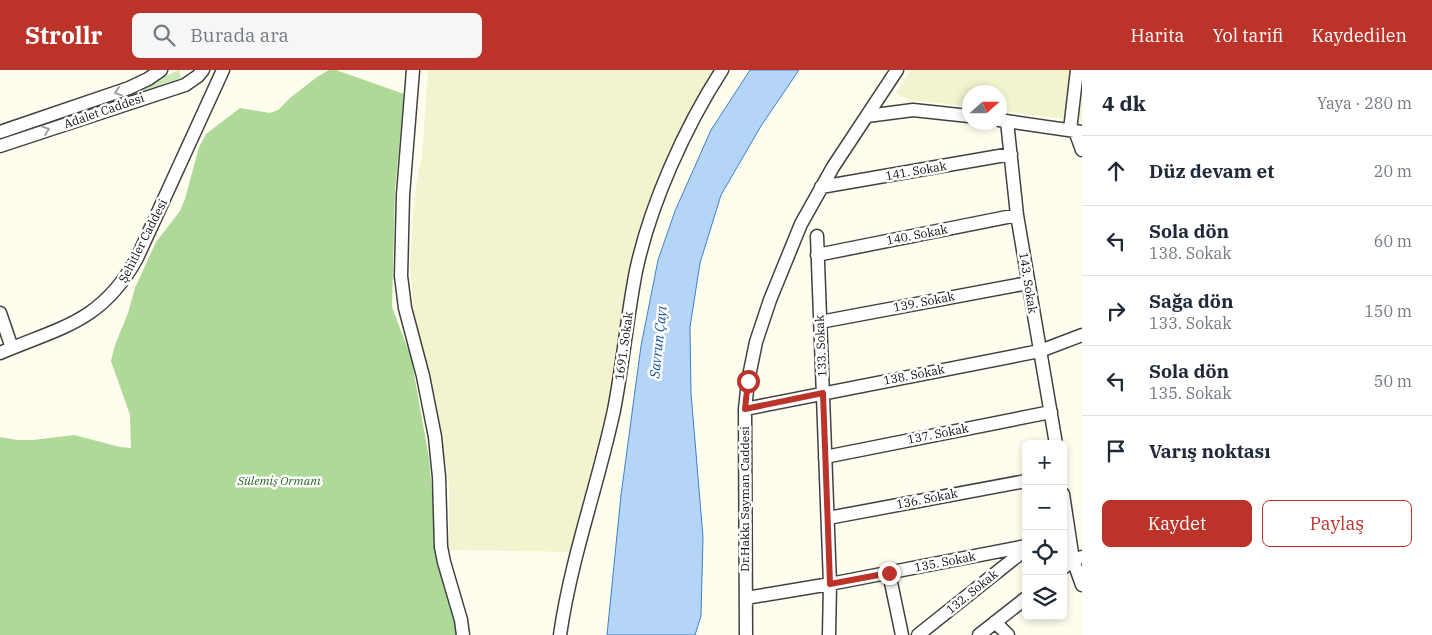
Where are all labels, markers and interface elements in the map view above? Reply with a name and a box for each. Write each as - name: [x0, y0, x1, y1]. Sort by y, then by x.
- search box: [132, 13, 482, 58]
- text: Strollr: [25, 19, 102, 51]
- icon: search: [150, 21, 178, 49]
- text: Burada ara: [190, 23, 289, 47]
- text: Harita: [1131, 24, 1184, 47]
- text: Yol tarifi: [1212, 24, 1283, 47]
- text: Kaydedilen: [1311, 24, 1407, 47]
- north arrow: [962, 85, 1007, 130]
- one-way arrow: [114, 86, 122, 96]
- text: 4 dk: [1102, 89, 1146, 117]
- street label: Adalet Caddesi: [62, 90, 146, 131]
- text: Yaya · 280 m: [1317, 93, 1412, 113]
- one-way arrow: [41, 126, 50, 136]
- icon: ahead: [1102, 157, 1130, 185]
- street label: 141. Sokak: [884, 158, 948, 183]
- text: Düz devam et: [1149, 159, 1274, 183]
- text: 20 m: [1374, 161, 1412, 181]
- street label: Şehitler Caddesi: [115, 196, 170, 285]
- text: Sola dön: [1149, 219, 1229, 243]
- street label: 140. Sokak: [885, 221, 949, 248]
- icon: left: [1102, 227, 1130, 255]
- text: 60 m: [1374, 231, 1412, 251]
- text: 138. Sokak: [1149, 243, 1232, 263]
- street label: 143. Sokak: [1016, 251, 1041, 315]
- street label: 139. Sokak: [892, 288, 956, 315]
- text: Sağa dön: [1149, 289, 1233, 313]
- icon: right: [1102, 297, 1130, 325]
- text: 150 m: [1364, 301, 1412, 321]
- water label: Savrun Çayı: [645, 304, 671, 380]
- street label: 1691. Sokak: [611, 311, 636, 381]
- text: 133. Sokak: [1149, 313, 1232, 333]
- street label: 133. Sokak: [811, 315, 830, 377]
- text: Sola dön: [1149, 359, 1229, 383]
- street label: 138. Sokak: [882, 361, 946, 388]
- icon: left: [1102, 367, 1130, 395]
- route start: [737, 370, 760, 393]
- text: 50 m: [1374, 371, 1412, 391]
- text: 135. Sokak: [1149, 383, 1232, 403]
- street label: 137. Sokak: [906, 420, 970, 447]
- street label: Dr.Hakkı Sayman Caddesi: [737, 426, 752, 572]
- icon: arrive: [1102, 437, 1130, 465]
- text: Varış noktası: [1149, 439, 1271, 463]
- map controls: [1022, 440, 1067, 620]
- button: +: [1022, 440, 1067, 485]
- park label: Sülemiş Ormanı: [236, 473, 321, 488]
- street label: 136. Sokak: [895, 485, 959, 512]
- button: −: [1022, 485, 1067, 530]
- button: Kaydet: [1102, 500, 1252, 547]
- button: Paylaş: [1262, 500, 1412, 547]
- button: locate: [1022, 530, 1067, 575]
- street label: 135. Sokak: [913, 548, 977, 575]
- route end: [878, 562, 901, 585]
- street label: 132. Sokak: [943, 566, 1000, 617]
- button: layers: [1022, 575, 1067, 620]

